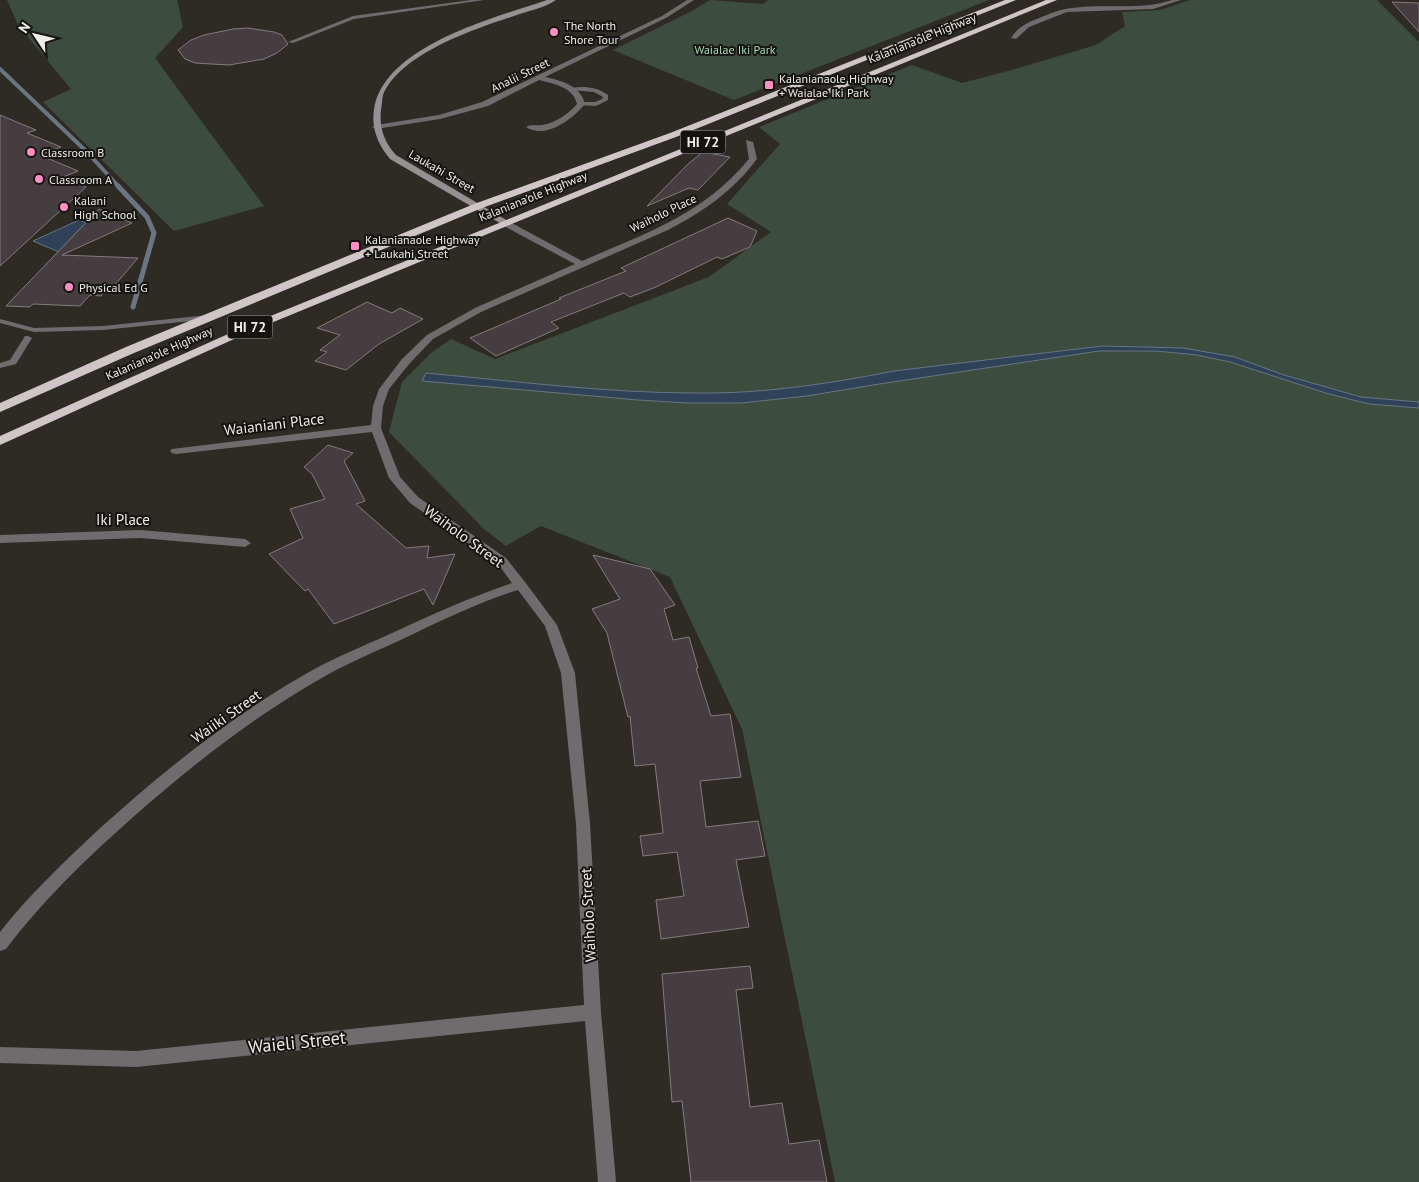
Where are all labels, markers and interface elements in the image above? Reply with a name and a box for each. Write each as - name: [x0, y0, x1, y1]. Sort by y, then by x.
- street label: Kalaniana’ole Highway: [866, 9, 979, 67]
- north arrow: [10, 10, 60, 60]
- place label: The North Shore Tour: [564, 18, 618, 47]
- text: N: [14, 19, 34, 36]
- marker: The North Shore Tour: [548, 26, 560, 38]
- park label: Waialae Iki Park: [694, 42, 776, 57]
- street label: Analii Street: [488, 54, 552, 96]
- place label: Kalanianaole Highway + Waialae Iki Park: [779, 71, 894, 100]
- marker: Kalanianaole Highway + Waialae Iki Park: [763, 79, 775, 91]
- road number: HI 72: [680, 130, 726, 154]
- place label: Classroom B: [41, 145, 104, 160]
- marker: Classroom B: [25, 146, 37, 158]
- street label: Laukahi Street: [406, 146, 478, 196]
- street label: Kalaniana’ole Highway: [477, 167, 590, 225]
- place label: Classroom A: [49, 172, 112, 187]
- marker: Classroom A: [33, 173, 45, 185]
- street label: Waiholo Place: [627, 190, 699, 236]
- place label: Kalani High School: [74, 193, 137, 222]
- marker: Kalani High School: [58, 201, 70, 213]
- place label: Kalanianaole Highway + Laukahi Street: [365, 232, 480, 261]
- marker: Kalanianaole Highway + Laukahi Street: [349, 240, 361, 252]
- place label: Physical Ed G: [79, 280, 148, 295]
- marker: Physical Ed G: [63, 281, 75, 293]
- road number: HI 72: [228, 316, 272, 338]
- street label: Kalaniana’ole Highway: [103, 322, 215, 383]
- street label: Waianiani Place: [223, 408, 325, 440]
- street label: Waiholo Street: [420, 501, 508, 571]
- street label: Iki Place: [96, 510, 150, 529]
- street label: Waiiki Street: [187, 685, 265, 747]
- street label: Waiholo Street: [576, 867, 600, 963]
- street label: Waieli Street: [247, 1025, 347, 1059]

